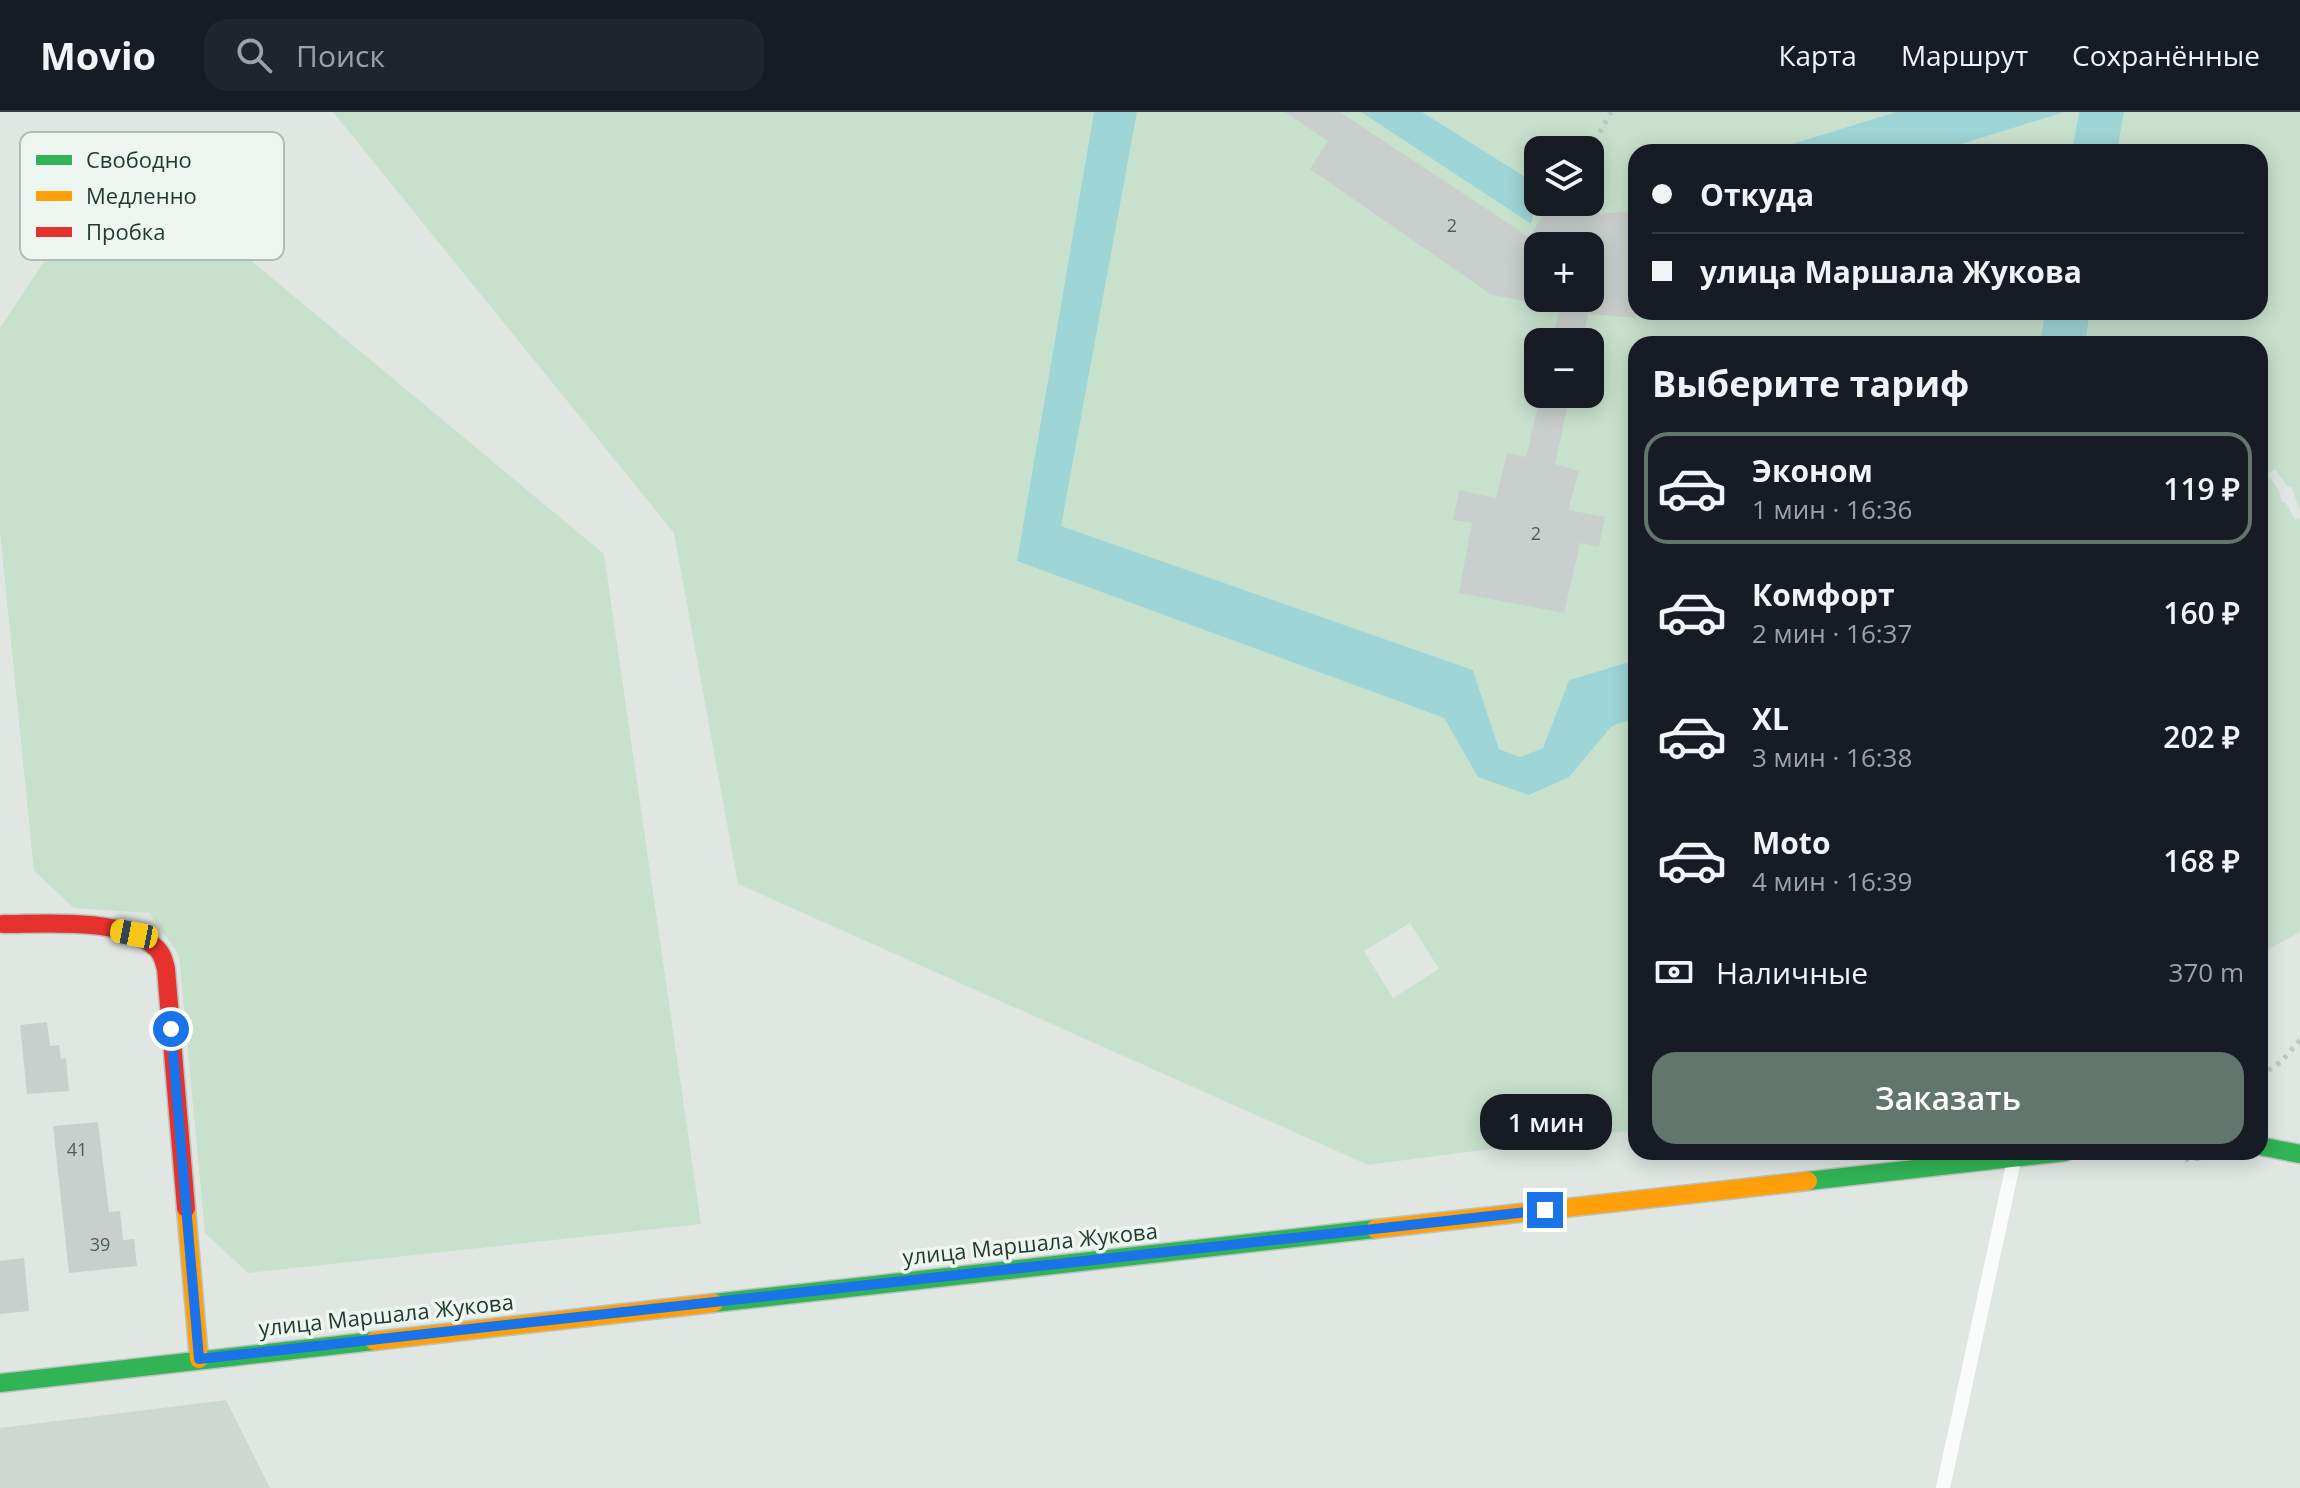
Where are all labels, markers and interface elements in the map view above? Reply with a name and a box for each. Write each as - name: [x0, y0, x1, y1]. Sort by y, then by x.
- search box: [204, 19, 764, 91]
- text: Movio: [40, 29, 156, 81]
- icon: search: [232, 33, 276, 77]
- text: Поиск: [296, 35, 385, 76]
- text: Карта: [1778, 36, 1857, 74]
- text: Маршрут: [1901, 36, 2028, 74]
- text: Сохранённые: [2072, 36, 2260, 74]
- legend: [20, 132, 284, 260]
- map controls: [1524, 136, 1604, 408]
- button: layers: [1524, 136, 1604, 216]
- text: Свободно: [86, 144, 192, 174]
- text: Откуда: [1700, 174, 1814, 215]
- text: Медленно: [86, 180, 197, 210]
- house number: 2: [1447, 213, 1457, 237]
- text: Пробка: [86, 216, 165, 246]
- button: +: [1524, 232, 1604, 312]
- text: улица Маршала Жукова: [1700, 251, 2082, 292]
- button: −: [1524, 328, 1604, 408]
- text: Выберите тариф: [1652, 359, 1969, 408]
- text: Эконом: [1752, 450, 1873, 491]
- icon: car: [1656, 452, 1728, 524]
- text: 119 ₽: [2163, 468, 2240, 509]
- text: 1 мин · 16:36: [1752, 491, 1912, 527]
- house number: 2: [1531, 521, 1541, 545]
- text: Комфорт: [1752, 574, 1895, 615]
- icon: car: [1656, 576, 1728, 648]
- text: 160 ₽: [2163, 592, 2240, 633]
- text: 2 мин · 16:37: [1752, 615, 1912, 651]
- text: XL: [1752, 698, 1789, 739]
- icon: car: [1656, 700, 1728, 772]
- text: 202 ₽: [2163, 716, 2240, 757]
- text: 3 мин · 16:38: [1752, 739, 1912, 775]
- text: Moto: [1752, 822, 1830, 863]
- icon: car: [1656, 824, 1728, 896]
- text: 168 ₽: [2163, 840, 2240, 881]
- text: 4 мин · 16:39: [1752, 863, 1912, 899]
- car: [108, 918, 160, 950]
- icon: cash: [1652, 950, 1696, 994]
- text: Наличные: [1716, 952, 1868, 993]
- text: 370 m: [2169, 954, 2244, 990]
- route start: [153, 1011, 189, 1047]
- button: Заказать: [1652, 1052, 2244, 1144]
- callout: 1 мин: [1479, 1094, 1611, 1150]
- text: 1 мин: [1508, 1104, 1584, 1140]
- house number: 41: [67, 1137, 87, 1161]
- route end: [1527, 1192, 1563, 1228]
- street label: улица Маршала Жукова: [901, 1215, 1159, 1271]
- house number: 39: [90, 1232, 110, 1256]
- street label: улица Маршала Жукова: [257, 1286, 515, 1342]

